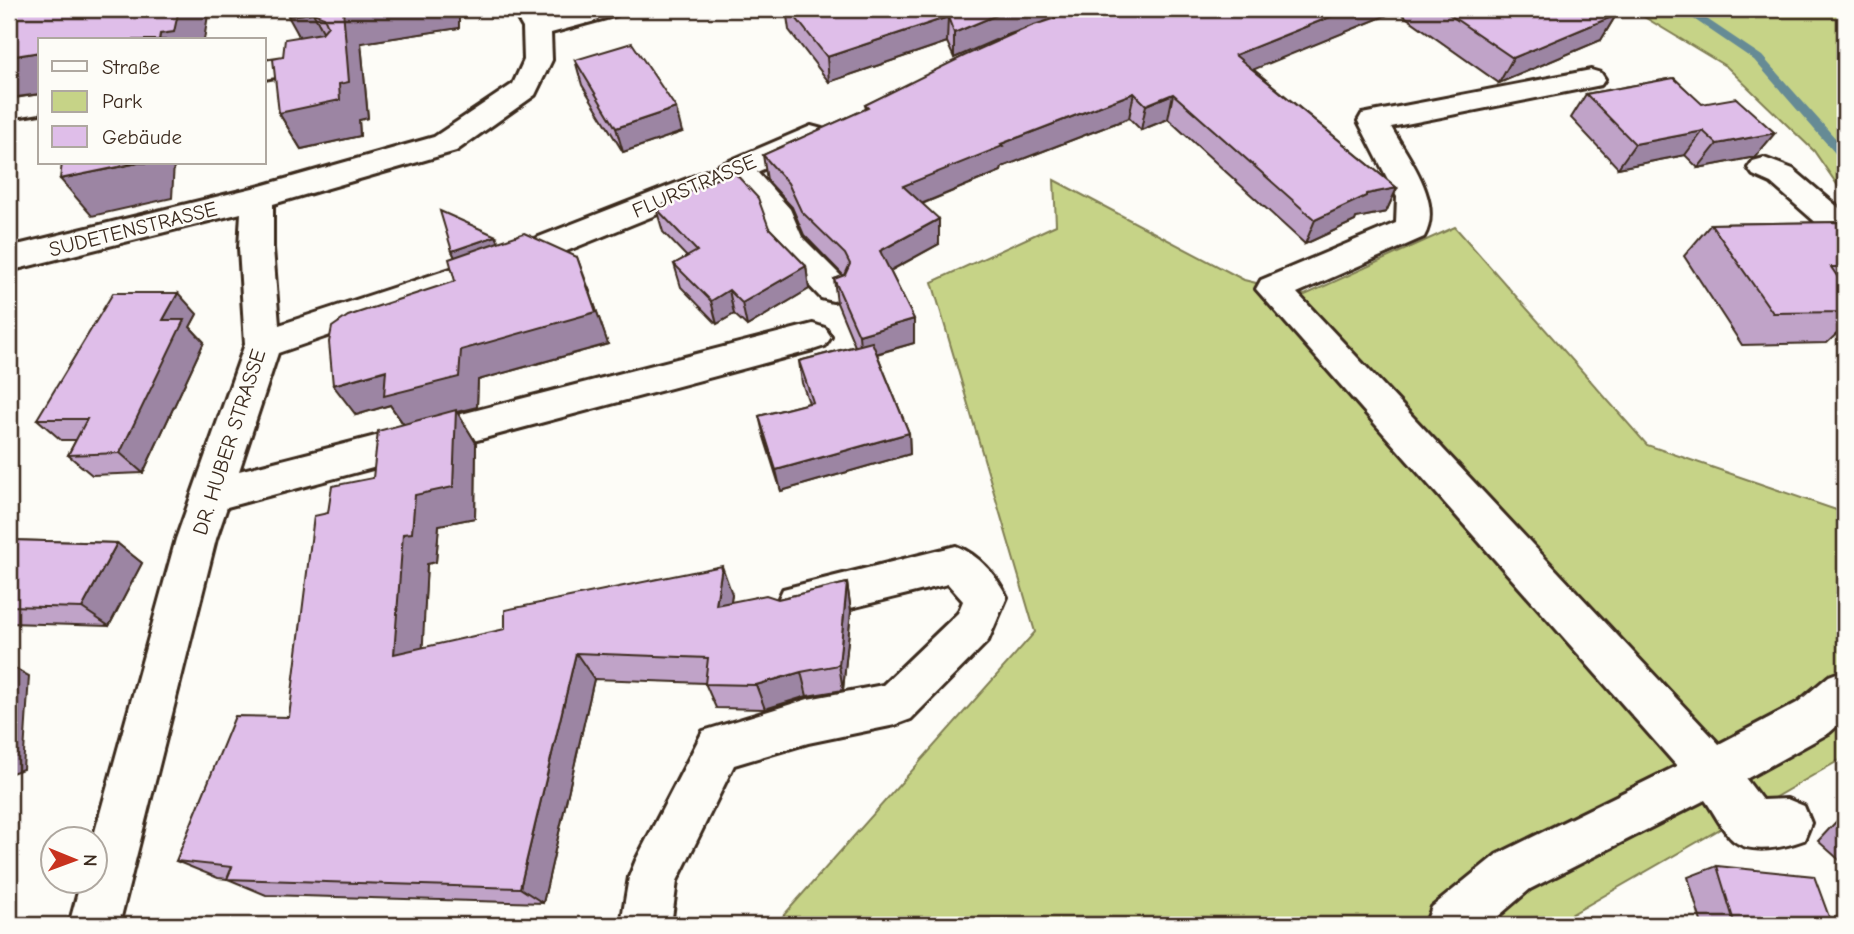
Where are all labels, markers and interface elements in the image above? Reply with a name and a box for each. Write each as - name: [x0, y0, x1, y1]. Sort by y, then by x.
- legend: [38, 38, 266, 164]
- text: Straße: [102, 55, 160, 79]
- text: Park: [102, 89, 142, 113]
- text: Gebäude: [102, 125, 182, 149]
- street label: FLURSTRASSE: [629, 149, 759, 223]
- street label: SUDETENSTRASSE: [46, 196, 220, 262]
- street label: DR. HUBER STRASSE: [188, 346, 270, 538]
- north arrow: [38, 825, 108, 895]
- text: N: [79, 854, 101, 867]

